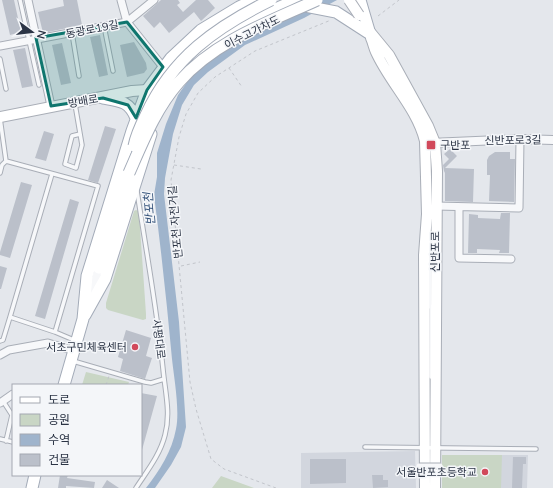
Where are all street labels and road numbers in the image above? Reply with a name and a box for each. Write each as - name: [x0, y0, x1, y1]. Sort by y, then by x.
- street label: 이수고가차도: [222, 12, 282, 52]
- street label: 동광로19길: [64, 17, 120, 41]
- street label: 방배로: [67, 91, 99, 111]
- street label: 신반포로3길: [484, 133, 542, 147]
- street label: 반포천 자전거길: [165, 185, 185, 259]
- street label: 신반포로: [428, 232, 442, 272]
- street label: 사평대로: [150, 318, 168, 360]

